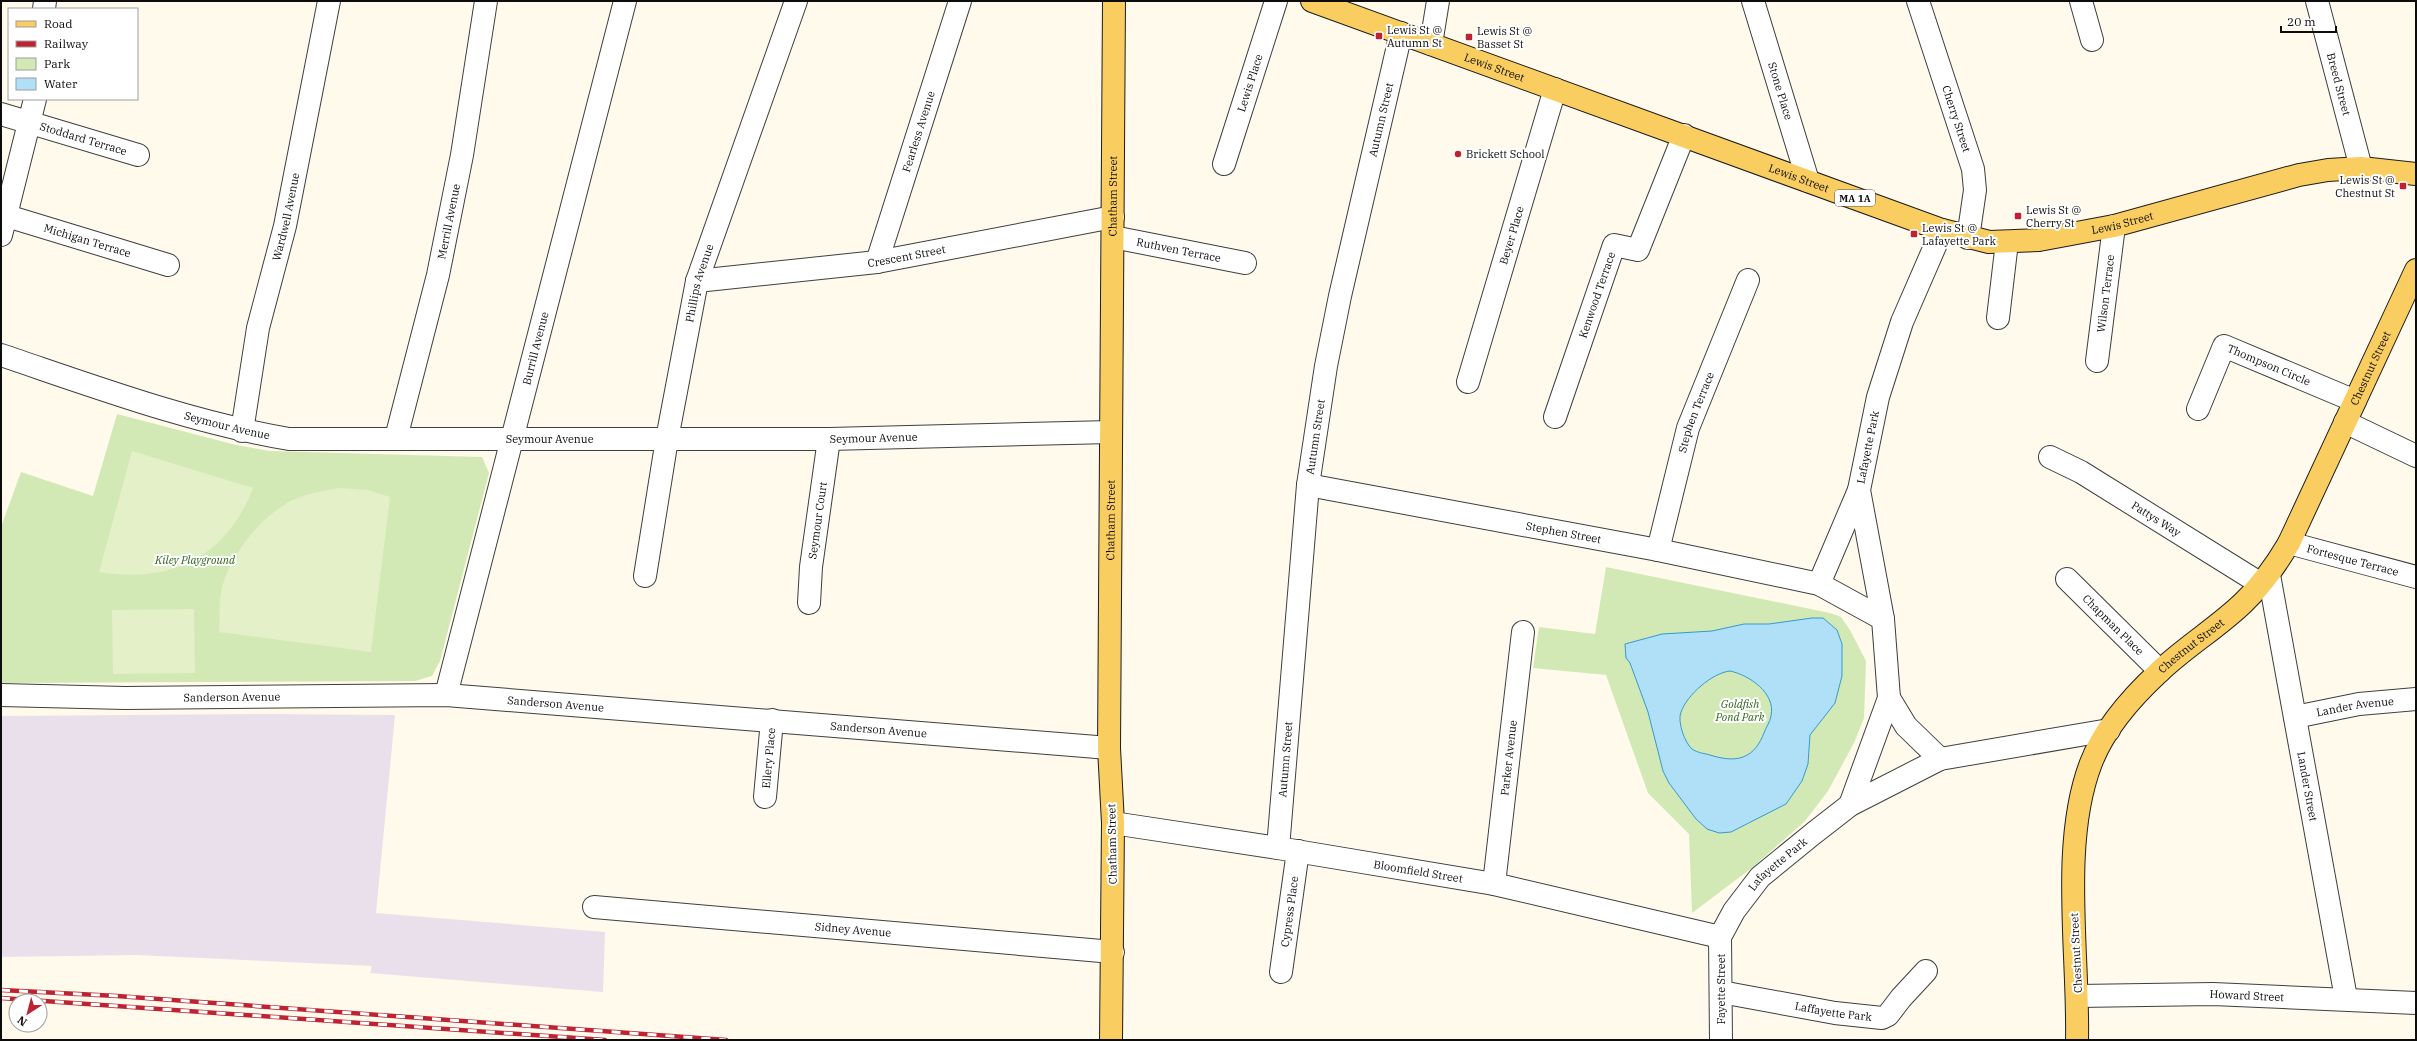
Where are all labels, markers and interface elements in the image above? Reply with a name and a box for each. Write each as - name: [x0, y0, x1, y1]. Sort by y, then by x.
- legend: [8, 8, 138, 100]
- scale bar: [2281, 8, 2336, 34]
- text: 20 m: [2287, 14, 2316, 29]
- text: Road: [44, 16, 73, 31]
- place label: Lewis St @ Autumn St: [1387, 23, 1442, 50]
- place label: Lewis St @ Basset St: [1477, 24, 1532, 51]
- marker: Lewis St @ Autumn St: [1374, 31, 1384, 41]
- marker: Lewis St @ Basset St: [1464, 32, 1474, 42]
- text: Railway: [44, 36, 89, 51]
- street label: Lewis Street: [1462, 50, 1527, 85]
- street label: Breed Street: [2324, 51, 2354, 117]
- street label: Lewis Place: [1234, 52, 1266, 114]
- text: Park: [44, 56, 70, 71]
- street label: Stone Place: [1765, 60, 1796, 122]
- text: Water: [44, 76, 78, 91]
- street label: Autumn Street: [1366, 81, 1396, 158]
- street label: Cherry Street: [1939, 84, 1974, 154]
- street label: Fearless Avenue: [899, 89, 938, 174]
- street label: Stoddard Terrace: [38, 119, 129, 158]
- place label: Brickett School: [1466, 147, 1545, 161]
- marker: Brickett School: [1453, 149, 1463, 159]
- street label: Chatham Street: [1105, 156, 1120, 237]
- street label: Lewis Street: [1767, 161, 1831, 195]
- street label: Wardwell Avenue: [269, 171, 302, 262]
- place label: Lewis St @ Chestnut St: [2335, 173, 2395, 200]
- marker: Lewis St @ Chestnut St: [2398, 181, 2408, 191]
- street label: Merrill Avenue: [434, 182, 463, 260]
- road number: MA 1A: [1835, 190, 1875, 206]
- place label: Lewis St @ Cherry St: [2026, 203, 2081, 230]
- street label: Beyer Place: [1496, 204, 1527, 266]
- street label: Lewis Street: [2090, 208, 2155, 237]
- marker: Lewis St @ Cherry St: [2013, 211, 2023, 221]
- street label: Michigan Terrace: [42, 221, 133, 260]
- place label: Lewis St @ Lafayette Park: [1922, 221, 1996, 248]
- marker: Lewis St @ Lafayette Park: [1909, 229, 1919, 239]
- street label: Ruthven Terrace: [1135, 235, 1222, 265]
- street label: Phillips Avenue: [682, 242, 717, 323]
- street label: Crescent Street: [867, 242, 947, 270]
- street label: Kenwood Terrace: [1576, 250, 1618, 340]
- street label: Wilson Terrace: [2094, 254, 2117, 333]
- street label: Burrill Avenue: [519, 310, 552, 386]
- street label: Chestnut Street: [2347, 329, 2394, 408]
- street label: Thompson Circle: [2225, 341, 2313, 389]
- street label: Stephen Terrace: [1675, 370, 1717, 454]
- street label: Autumn Street: [1303, 398, 1328, 475]
- street label: Seymour Avenue: [183, 408, 271, 442]
- street label: Lafayette Park: [1853, 409, 1882, 485]
- street label: Seymour Avenue: [830, 430, 918, 446]
- street label: Seymour Avenue: [506, 432, 594, 446]
- street label: Chatham Street: [1103, 480, 1118, 561]
- street label: Seymour Court: [805, 481, 830, 560]
- street label: Pattys Way: [2129, 498, 2184, 540]
- street label: Stephen Street: [1525, 519, 1603, 546]
- street label: Fortesque Terrace: [2305, 541, 2400, 579]
- park label: Kiley Playground: [154, 553, 236, 567]
- street label: Chapman Place: [2080, 591, 2147, 658]
- street label: Chestnut Street: [2155, 615, 2227, 676]
- street label: Sanderson Avenue: [183, 690, 281, 704]
- street label: Sanderson Avenue: [507, 693, 605, 715]
- street label: Lander Avenue: [2315, 694, 2394, 720]
- park label: Goldfish Pond Park: [1714, 697, 1765, 724]
- street label: Sanderson Avenue: [830, 719, 928, 740]
- street label: Parker Avenue: [1497, 719, 1520, 796]
- street label: Autumn Street: [1275, 721, 1295, 798]
- street label: Ellery Place: [759, 727, 778, 789]
- street label: Lander Street: [2294, 751, 2321, 823]
- street label: Chatham Street: [1104, 803, 1120, 884]
- street label: Lafayette Park: [1745, 834, 1810, 893]
- street label: Bloomfield Street: [1373, 857, 1464, 886]
- street label: Cypress Place: [1278, 875, 1301, 948]
- street label: Chestnut Street: [2067, 912, 2085, 993]
- street label: Sidney Avenue: [814, 919, 892, 940]
- street label: Fayette Street: [1714, 953, 1728, 1025]
- street label: Howard Street: [2209, 987, 2285, 1004]
- north arrow: [8, 993, 48, 1033]
- street label: Laffayette Park: [1794, 999, 1873, 1024]
- text: N: [14, 1013, 30, 1029]

